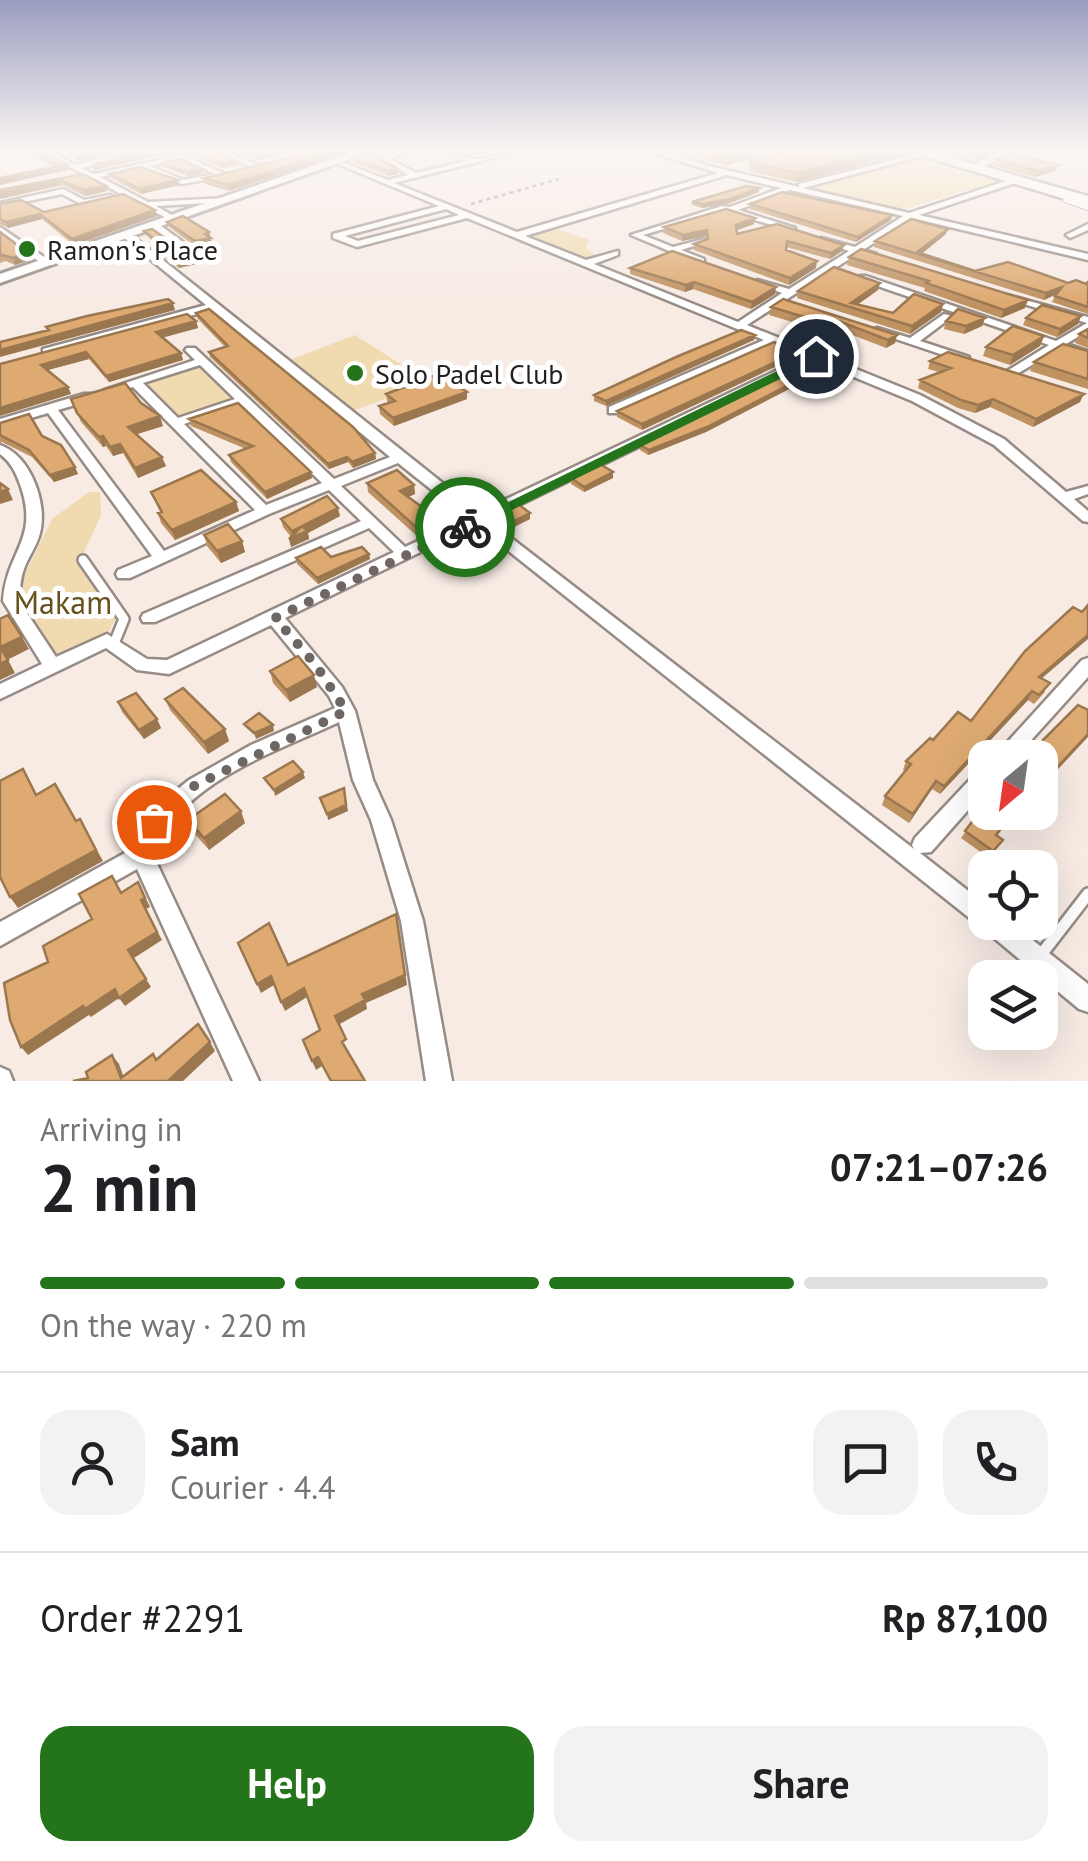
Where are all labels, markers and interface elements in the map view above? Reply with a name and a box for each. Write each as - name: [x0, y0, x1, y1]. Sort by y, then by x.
- place label: Ramon's Place: [47, 231, 218, 268]
- marker: Ramon's Place: [16, 238, 38, 260]
- pin: [774, 314, 859, 399]
- icon: home: [789, 329, 844, 384]
- place label: Solo Padel Club: [375, 355, 563, 392]
- marker: Solo Padel Club: [344, 362, 366, 384]
- courier: [415, 477, 515, 577]
- icon: bike: [438, 500, 493, 555]
- park label: Makam: [14, 581, 112, 623]
- north arrow: [968, 740, 1058, 830]
- map controls: [968, 740, 1058, 1050]
- pin: [112, 780, 197, 865]
- icon: bag: [127, 795, 182, 850]
- button: locate: [968, 850, 1058, 940]
- button: layers: [968, 960, 1058, 1050]
- text: Arriving in: [40, 1108, 182, 1150]
- text: 07:21–07:26: [830, 1142, 1048, 1191]
- text: 2 min: [40, 1145, 199, 1229]
- text: On the way · 220 m: [40, 1304, 307, 1346]
- button: person: [40, 1410, 145, 1515]
- button: chat: [813, 1410, 918, 1515]
- button: phone: [943, 1410, 1048, 1515]
- text: Sam: [170, 1417, 240, 1466]
- text: Courier · 4.4: [170, 1466, 336, 1508]
- text: Order #2291: [40, 1593, 245, 1642]
- text: Rp 87,100: [882, 1593, 1048, 1642]
- button: Help: [40, 1726, 534, 1841]
- button: Share: [554, 1726, 1048, 1841]

